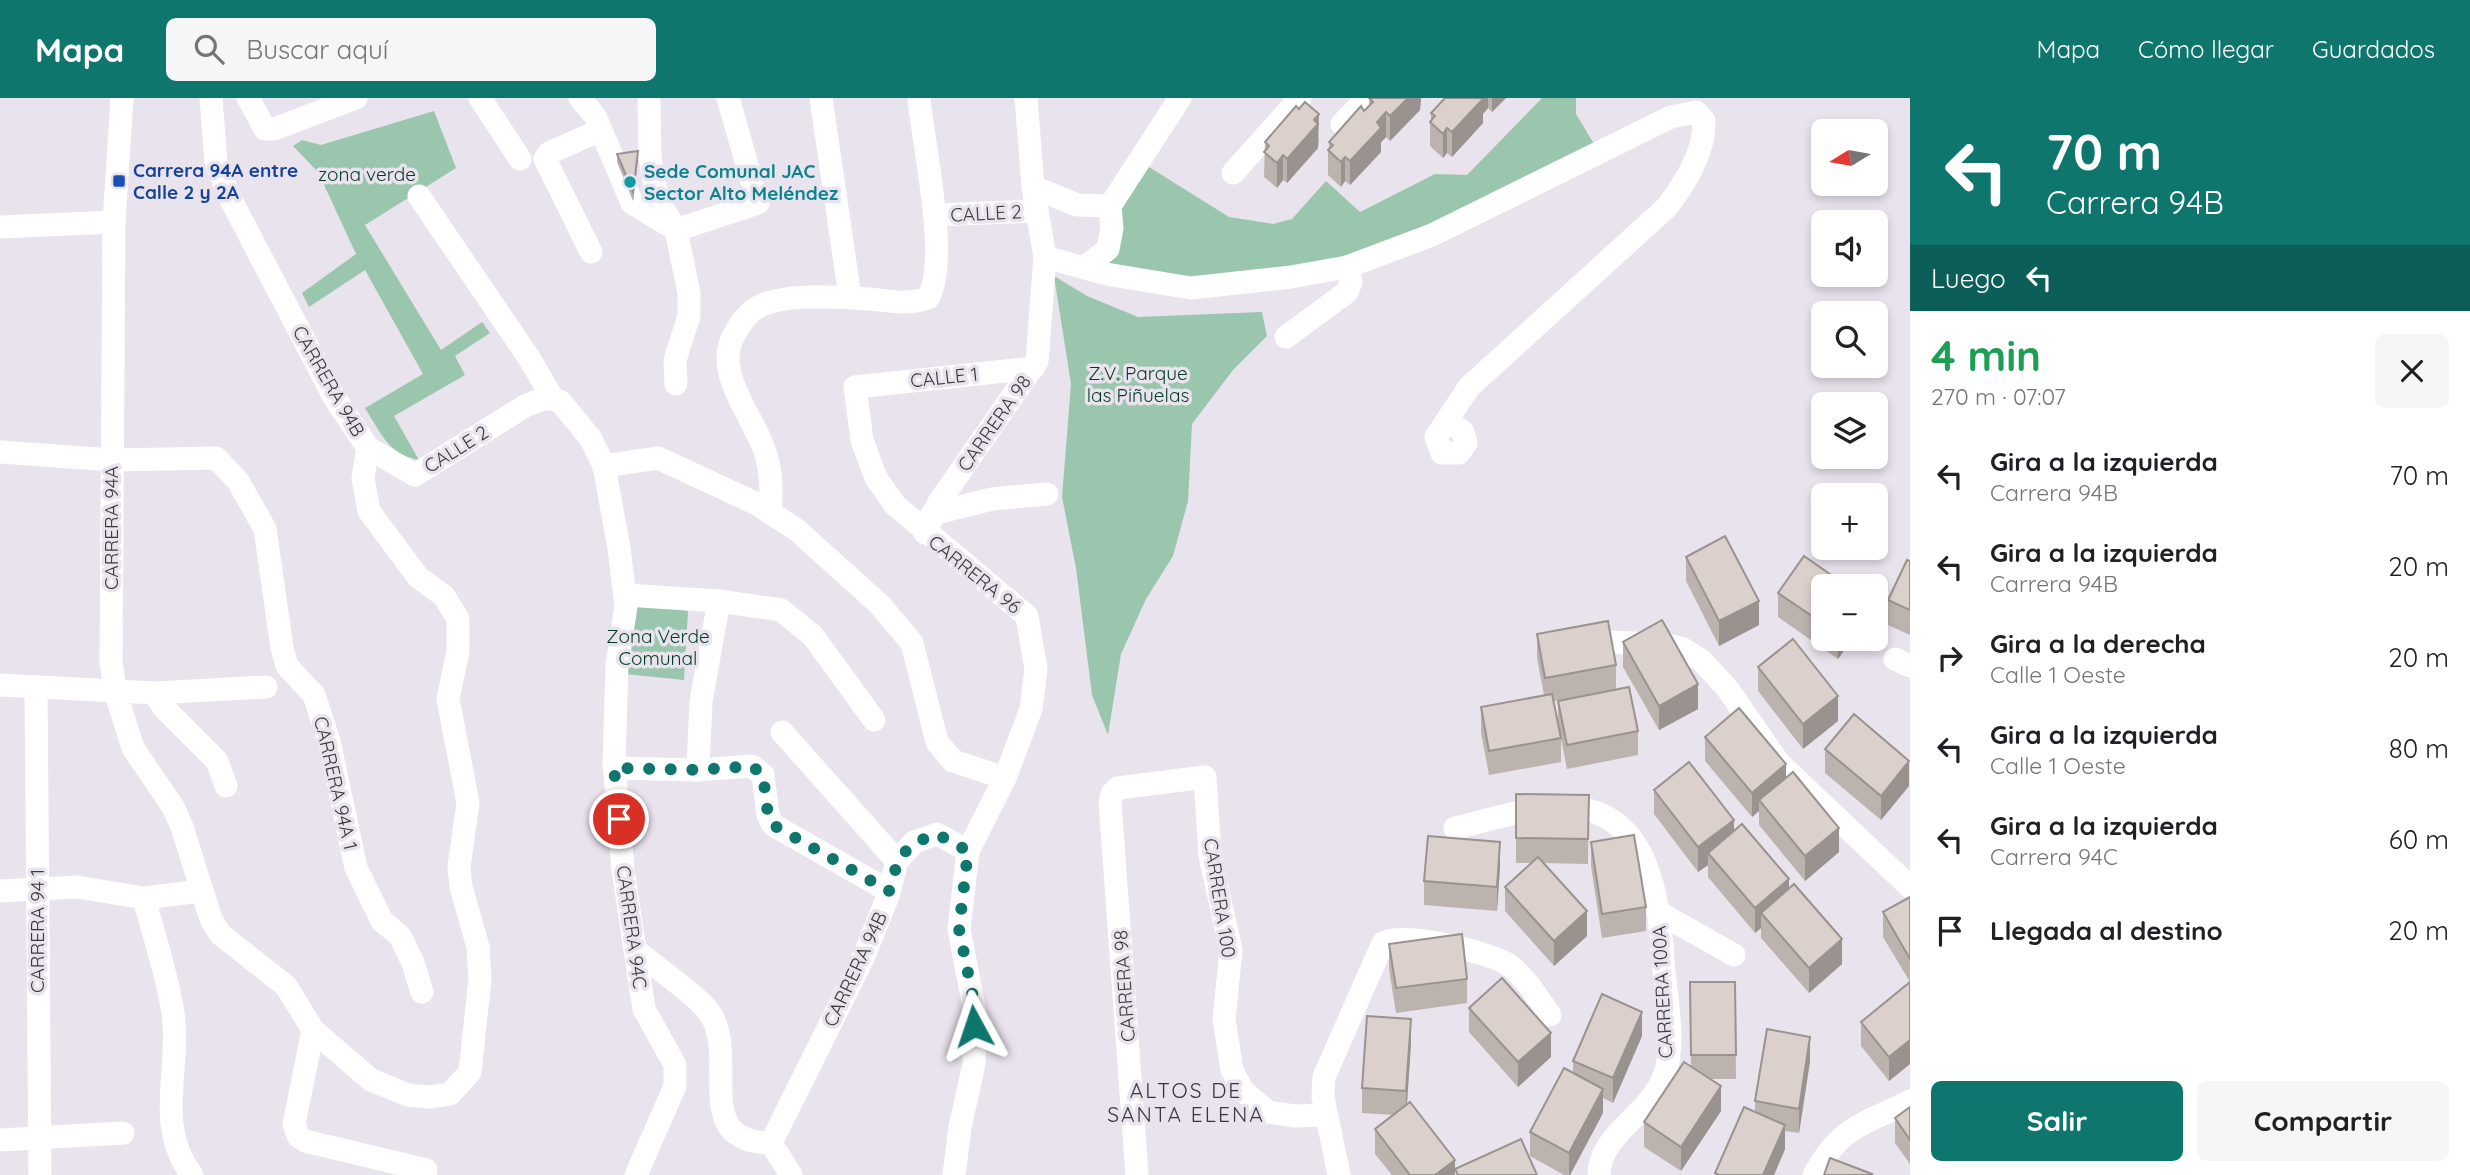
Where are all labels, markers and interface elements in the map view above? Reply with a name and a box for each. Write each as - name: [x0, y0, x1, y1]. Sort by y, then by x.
- search box: [166, 18, 656, 81]
- text: Mapa: [35, 29, 124, 70]
- icon: search: [190, 30, 228, 68]
- text: Buscar aquí: [246, 33, 388, 66]
- text: Mapa: [2037, 34, 2100, 64]
- text: Cómo llegar: [2138, 34, 2274, 64]
- text: Guardados: [2312, 34, 2435, 64]
- north arrow: [1811, 119, 1888, 196]
- map controls: [1811, 119, 1888, 651]
- text: 70 m: [2046, 121, 2162, 182]
- icon: left: [1931, 126, 2022, 217]
- place label: Carrera 94A entre Calle 2 y 2A: [133, 158, 298, 204]
- place label: Sede Comunal JAC Sector Alto Meléndez: [644, 159, 838, 205]
- park label: zona verde: [318, 162, 416, 186]
- marker: Carrera 94A entre Calle 2 y 2A: [111, 173, 127, 189]
- marker: Sede Comunal JAC Sector Alto Meléndez: [622, 174, 638, 190]
- text: Carrera 94B: [2046, 182, 2224, 222]
- street label: CALLE 2: [950, 199, 1022, 227]
- button: sound: [1811, 210, 1888, 287]
- icon: left: [2020, 259, 2058, 297]
- text: Luego: [1931, 262, 2006, 295]
- button: search: [1811, 301, 1888, 378]
- street label: CARRERA 94B: [288, 321, 370, 441]
- text: 4 min: [1931, 329, 2041, 382]
- button: close: [2375, 334, 2449, 408]
- park label: Z.V. Parque las Piñuelas: [1087, 361, 1189, 407]
- street label: CALLE 1: [909, 362, 979, 392]
- street label: CARRERA 98: [952, 370, 1036, 476]
- text: 270 m · 07:07: [1931, 382, 2066, 411]
- button: layers: [1811, 392, 1888, 469]
- street label: CALLE 2: [419, 420, 493, 478]
- text: Gira a la izquierda: [1990, 445, 2218, 478]
- icon: left: [1931, 457, 1969, 495]
- text: 70 m: [2389, 459, 2449, 492]
- street label: CARRERA 94A: [99, 466, 123, 590]
- text: Carrera 94B: [1990, 478, 2118, 507]
- button: +: [1811, 483, 1888, 560]
- street label: CARRERA 96: [924, 529, 1026, 619]
- text: Gira a la izquierda: [1990, 536, 2218, 569]
- icon: left: [1931, 548, 1969, 586]
- text: 20 m: [2388, 550, 2449, 583]
- text: Carrera 94B: [1990, 569, 2118, 598]
- button: −: [1811, 574, 1888, 651]
- park label: Zona Verde Comunal: [606, 624, 710, 670]
- text: Gira a la derecha: [1990, 627, 2206, 660]
- icon: right: [1931, 639, 1969, 677]
- text: 20 m: [2388, 641, 2449, 674]
- text: Calle 1 Oeste: [1990, 660, 2126, 689]
- street label: CARRERA 94A 1: [309, 714, 363, 852]
- text: Gira a la izquierda: [1990, 718, 2218, 751]
- icon: left: [1931, 730, 1969, 768]
- text: 80 m: [2389, 732, 2449, 765]
- text: Calle 1 Oeste: [1990, 751, 2126, 780]
- pin: [589, 789, 649, 849]
- icon: arrive: [600, 800, 638, 838]
- text: Gira a la izquierda: [1990, 809, 2218, 842]
- icon: left: [1931, 821, 1969, 859]
- text: 60 m: [2389, 823, 2449, 856]
- street label: CARRERA 100: [1199, 836, 1241, 960]
- text: Carrera 94C: [1990, 842, 2118, 871]
- street label: CARRERA 94C: [611, 864, 653, 990]
- street label: CARRERA 94 1: [25, 869, 49, 993]
- street label: CARRERA 94B: [818, 908, 892, 1030]
- icon: arrive: [1931, 912, 1969, 950]
- text: Llegada al destino: [1990, 914, 2223, 947]
- text: 20 m: [2388, 914, 2449, 947]
- street label: CARRERA 100A: [1647, 925, 1677, 1059]
- street label: CARRERA 98: [1108, 929, 1140, 1043]
- position arrow: [937, 989, 1011, 1063]
- district label: ALTOS DE SANTA ELENA: [1107, 1077, 1265, 1127]
- button: Salir: [1931, 1081, 2183, 1161]
- button: Compartir: [2197, 1081, 2449, 1161]

